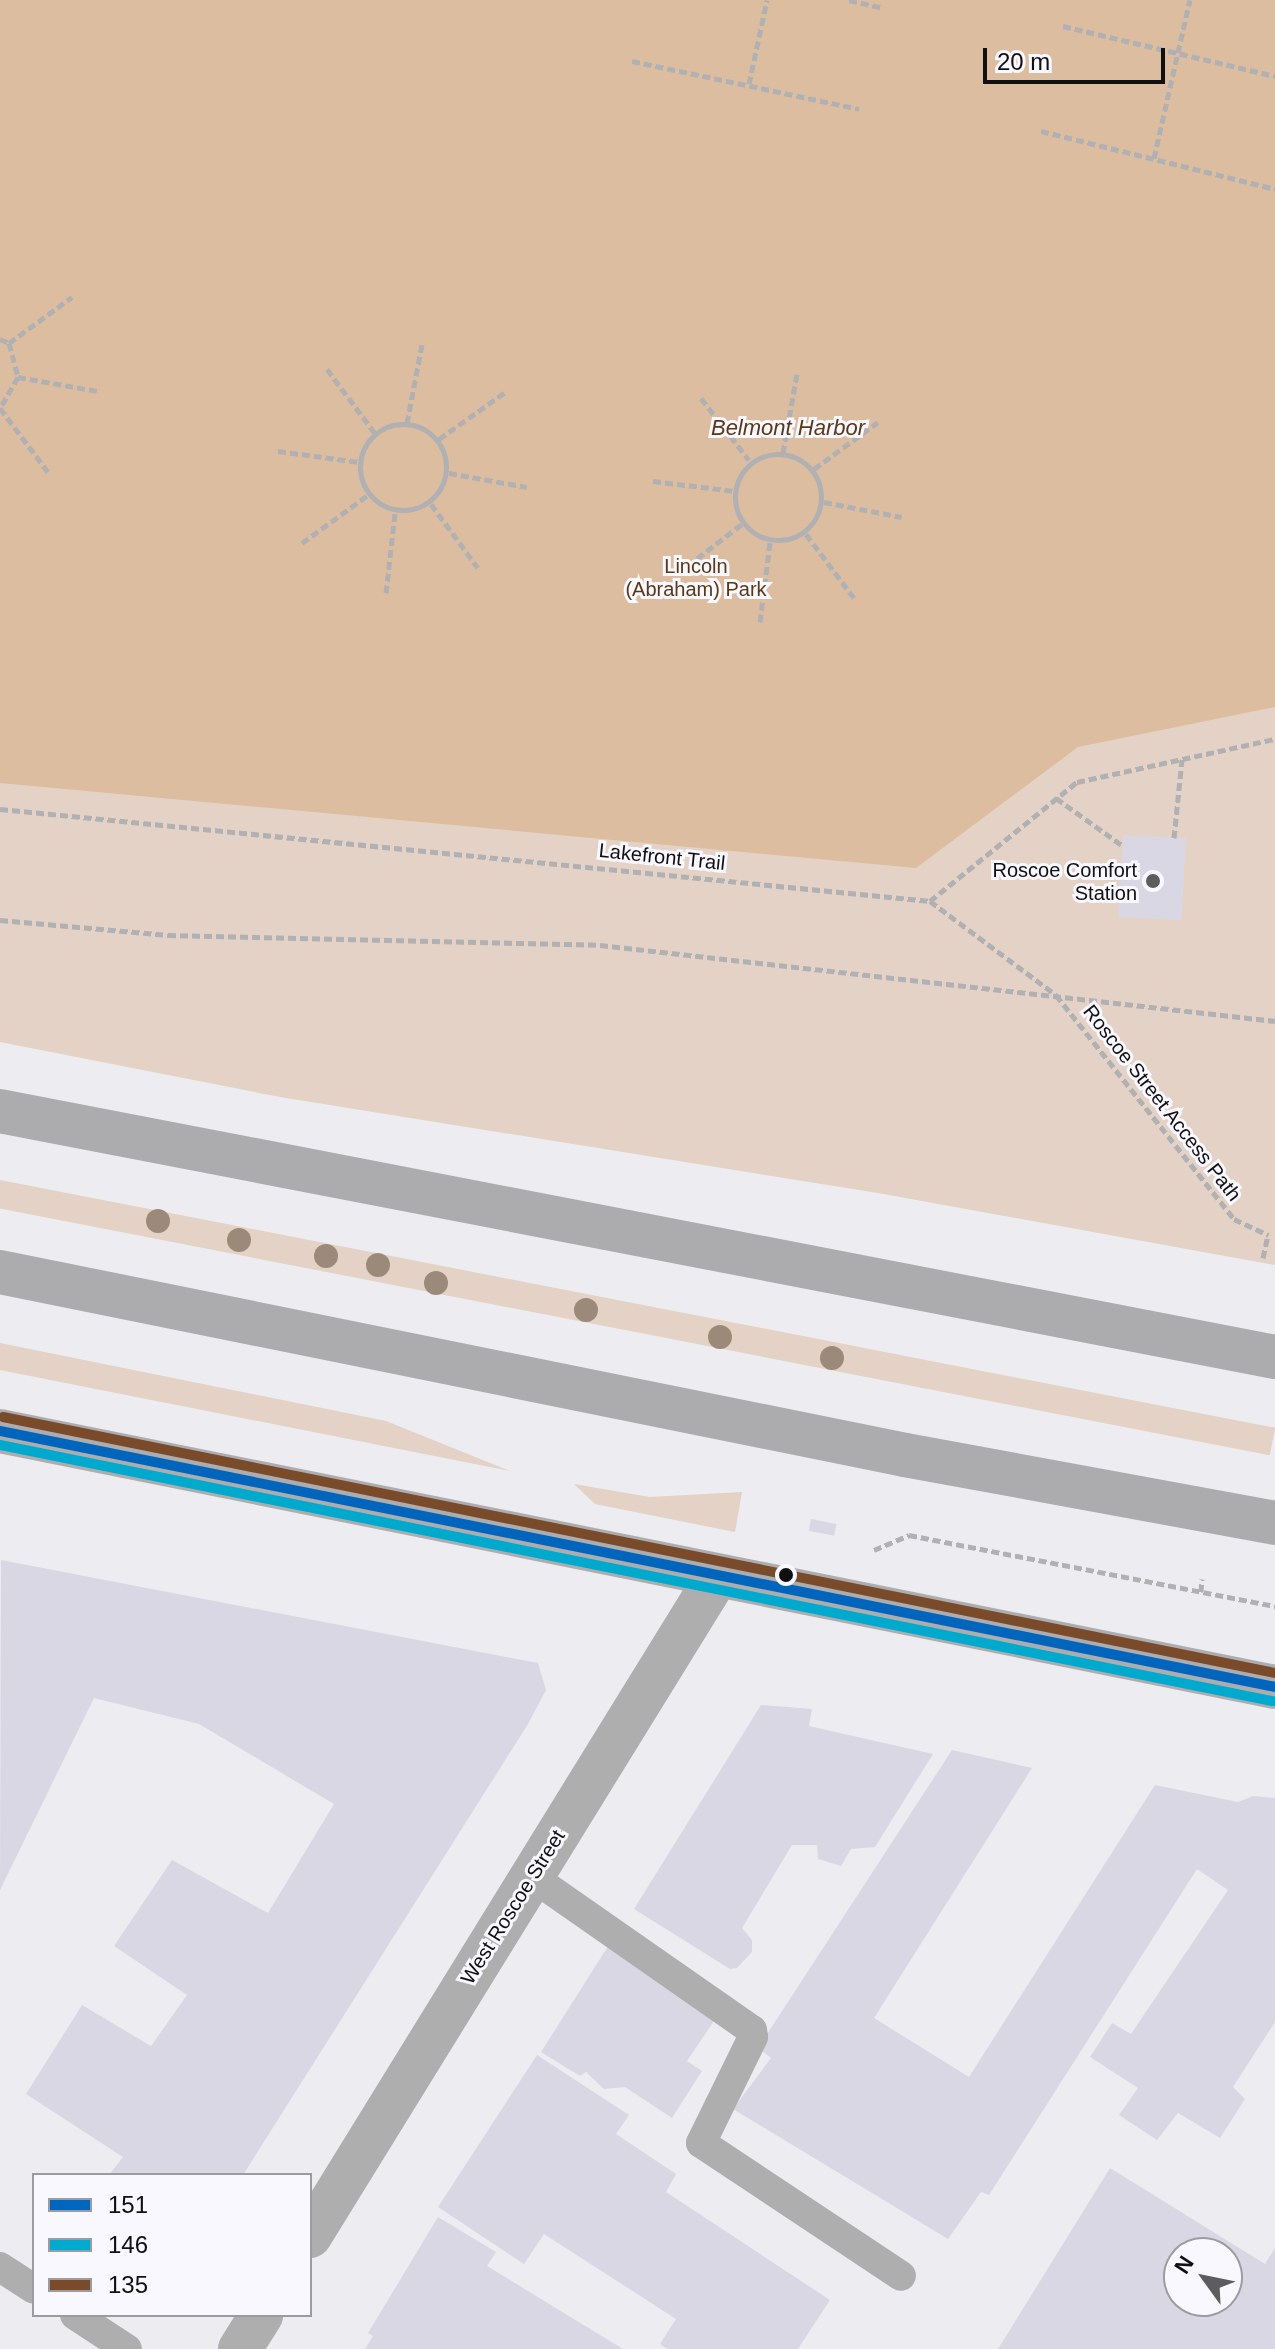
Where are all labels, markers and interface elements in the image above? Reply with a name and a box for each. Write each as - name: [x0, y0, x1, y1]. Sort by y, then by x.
- scale bar: [987, 32, 1169, 82]
- text: 20 m: [997, 48, 1050, 75]
- water label: Belmont Harbor: [711, 415, 865, 441]
- park label: Lincoln (Abraham) Park: [625, 555, 767, 602]
- street label: Lakefront Trail: [598, 838, 726, 876]
- place label: Roscoe Comfort Station: [993, 858, 1137, 905]
- marker: Roscoe Comfort Station: [1144, 872, 1162, 890]
- street label: Roscoe Street Access Path: [1078, 1000, 1246, 1206]
- unlabelled marker: [778, 1567, 794, 1583]
- street label: West Roscoe Street: [456, 1825, 570, 1989]
- legend: [32, 2173, 312, 2317]
- text: 151: [108, 2191, 148, 2218]
- text: 146: [108, 2231, 148, 2258]
- north arrow: [1163, 2237, 1243, 2317]
- text: N: [1169, 2251, 1199, 2278]
- text: 135: [108, 2271, 148, 2298]

